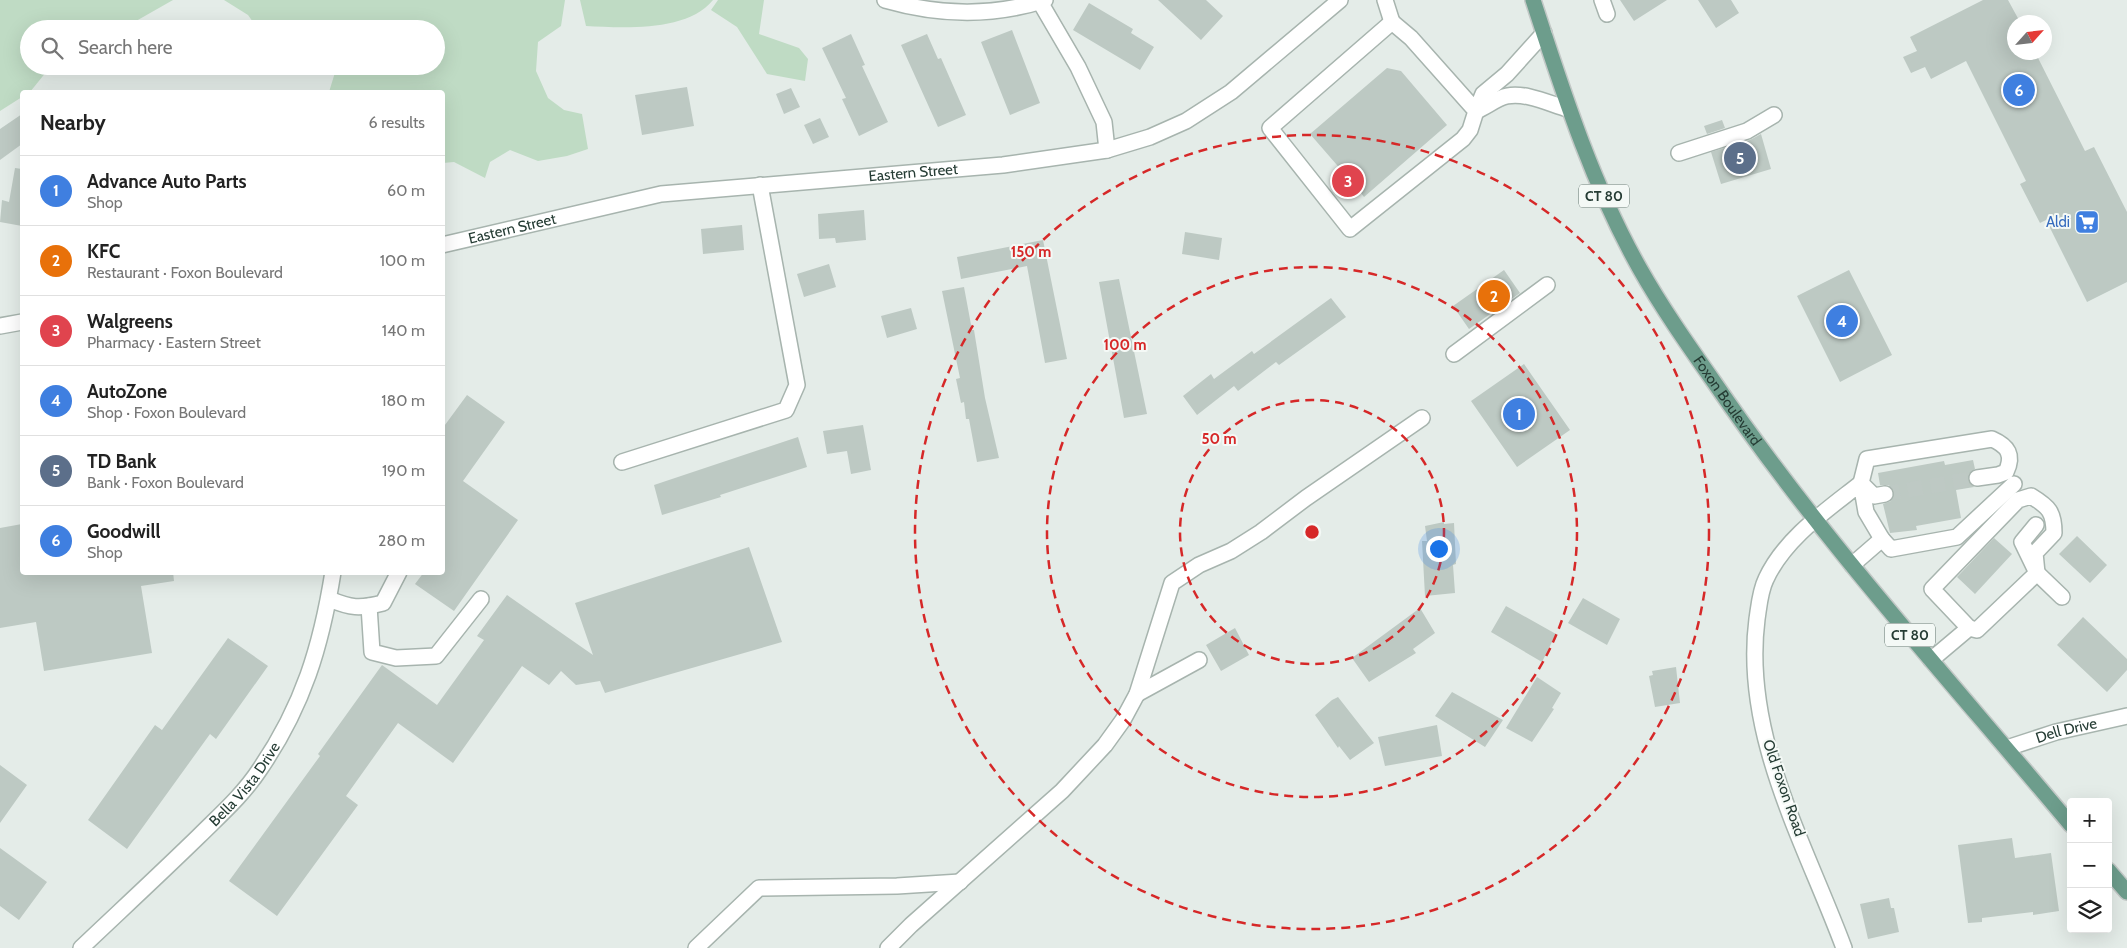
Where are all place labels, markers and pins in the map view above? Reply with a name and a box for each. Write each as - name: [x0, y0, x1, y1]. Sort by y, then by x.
- pin: 6: [2003, 71, 2035, 109]
- pin: 5: [1724, 139, 1756, 177]
- pin: 3: [1332, 162, 1364, 200]
- supermarket icon: Aldi: [2074, 209, 2100, 235]
- place label: Aldi: [2046, 213, 2070, 231]
- pin: 2: [1478, 277, 1510, 315]
- pin: 4: [1826, 302, 1858, 340]
- pin: 1: [1503, 395, 1535, 433]
- centre of rings: [1303, 523, 1321, 541]

